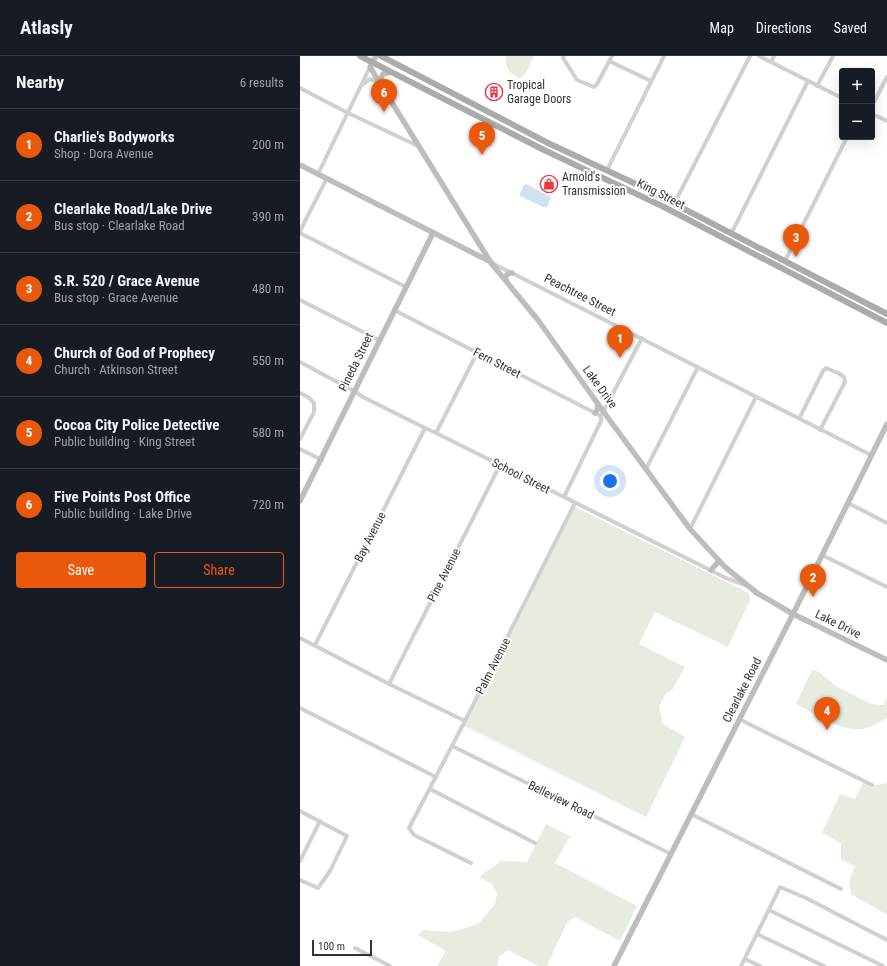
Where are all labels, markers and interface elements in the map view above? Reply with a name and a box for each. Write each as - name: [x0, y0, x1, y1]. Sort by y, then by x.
- text: Atlasly: [20, 16, 73, 39]
- text: Map: [710, 20, 734, 36]
- text: Directions: [756, 20, 812, 36]
- text: Saved: [834, 20, 867, 36]
- map controls: [839, 68, 875, 140]
- button: +: [839, 68, 875, 104]
- text: Nearby: [16, 72, 64, 92]
- text: 6 results: [240, 75, 284, 90]
- place label: Tropical Garage Doors: [507, 78, 571, 106]
- pin: 6: [371, 79, 397, 112]
- building icon: Tropical Garage Doors: [484, 82, 504, 102]
- button: −: [839, 104, 875, 140]
- pin: 5: [469, 122, 495, 155]
- text: Charlie's Bodyworks: [54, 128, 175, 146]
- text: 1: [26, 137, 32, 152]
- text: 200 m: [252, 137, 284, 152]
- text: Shop · Dora Avenue: [54, 146, 153, 161]
- place label: Arnold's Transmission: [562, 170, 626, 198]
- shop icon: Arnold's Transmission: [539, 174, 559, 194]
- street label: King Street: [635, 176, 688, 212]
- text: Clearlake Road/Lake Drive: [54, 200, 212, 218]
- text: 2: [26, 209, 32, 224]
- text: 390 m: [252, 209, 284, 224]
- text: Bus stop · Clearlake Road: [54, 218, 185, 233]
- pin: 3: [783, 224, 809, 257]
- street label: Peachtree Street: [542, 271, 619, 319]
- text: S.R. 520 / Grace Avenue: [54, 272, 200, 290]
- text: 3: [26, 281, 32, 296]
- text: 480 m: [252, 281, 284, 296]
- text: Bus stop · Grace Avenue: [54, 290, 178, 305]
- pin: 1: [607, 325, 633, 358]
- street label: Pineda Street: [336, 330, 376, 394]
- text: Church of God of Prophecy: [54, 344, 215, 362]
- street label: Fern Street: [471, 345, 524, 381]
- text: 4: [26, 353, 32, 368]
- text: 550 m: [252, 353, 284, 368]
- text: Church · Atkinson Street: [54, 362, 178, 377]
- street label: Lake Drive: [580, 363, 620, 411]
- text: Cocoa City Police Detective: [54, 416, 219, 434]
- text: 5: [26, 425, 32, 440]
- text: 580 m: [252, 425, 284, 440]
- text: Public building · King Street: [54, 434, 195, 449]
- street label: School Street: [490, 455, 553, 497]
- your location: [600, 471, 620, 491]
- text: Five Points Post Office: [54, 488, 190, 506]
- text: 6: [26, 497, 32, 512]
- text: 720 m: [252, 497, 284, 512]
- text: Public building · Lake Drive: [54, 506, 192, 521]
- street label: Bay Avenue: [351, 509, 389, 564]
- street label: Pine Avenue: [425, 546, 464, 604]
- button: Save: [16, 552, 146, 588]
- button: Share: [154, 552, 284, 588]
- pin: 2: [800, 564, 826, 597]
- street label: Lake Drive: [813, 607, 863, 641]
- street label: Palm Avenue: [473, 635, 513, 697]
- street label: Clearlake Road: [720, 655, 764, 725]
- pin: 4: [814, 697, 840, 730]
- street label: Belleview Road: [526, 778, 596, 822]
- scale bar: [312, 938, 372, 957]
- text: 100 m: [318, 940, 345, 953]

